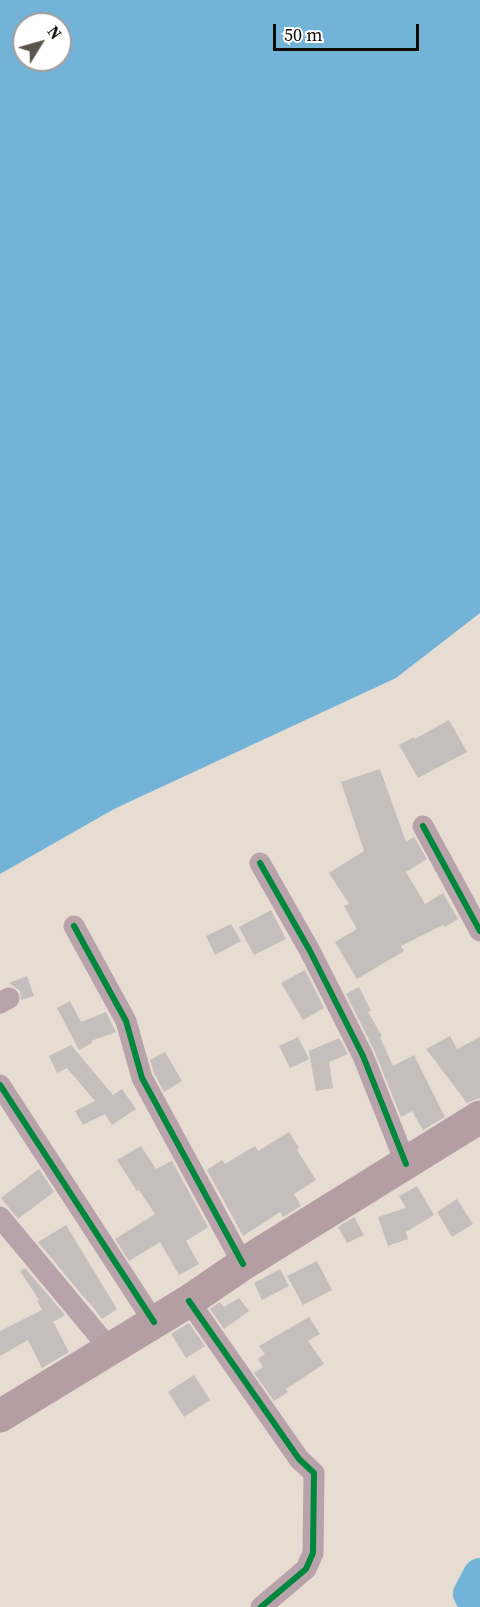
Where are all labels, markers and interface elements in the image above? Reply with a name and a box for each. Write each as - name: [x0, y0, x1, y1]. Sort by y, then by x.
- north arrow: [12, 12, 72, 72]
- scale bar: [276, 12, 422, 50]
- text: N: [42, 21, 67, 44]
- text: 50 m: [284, 22, 322, 47]

